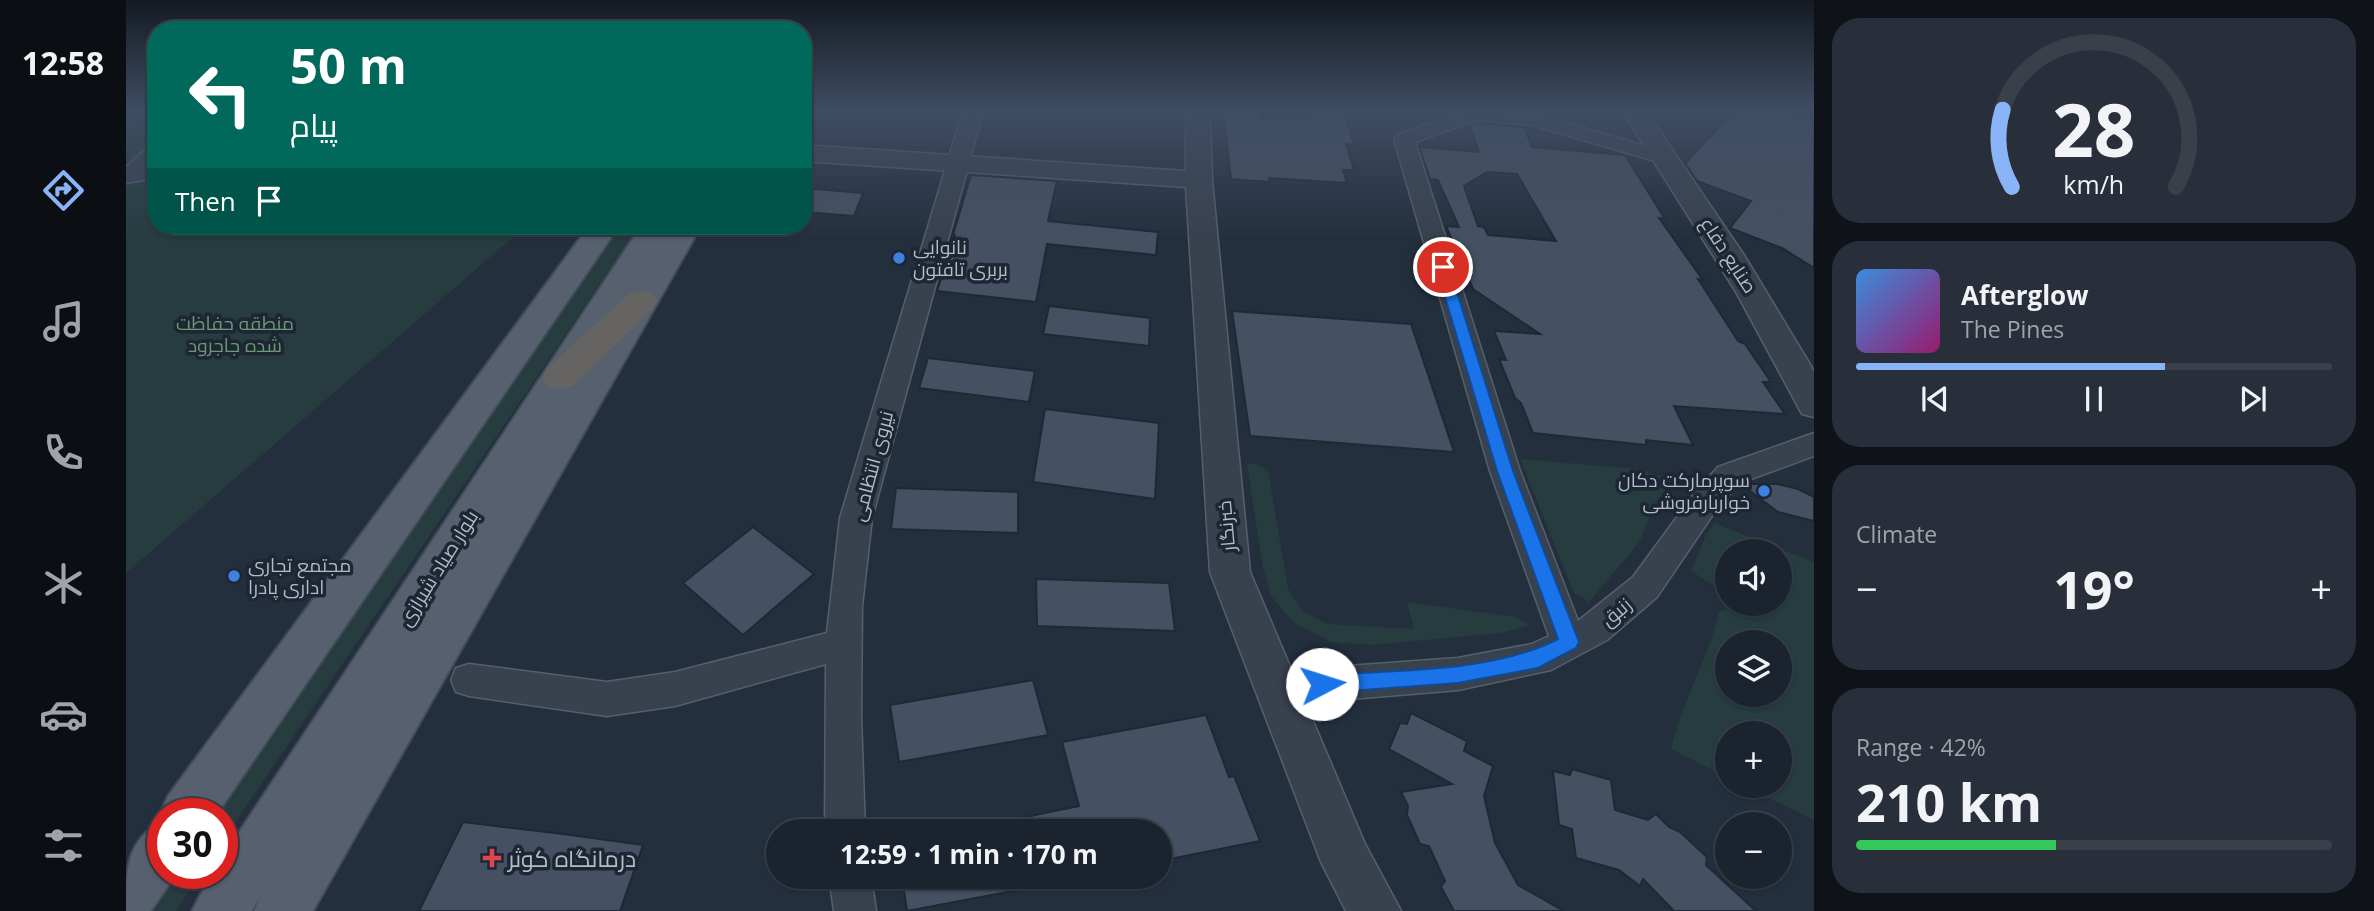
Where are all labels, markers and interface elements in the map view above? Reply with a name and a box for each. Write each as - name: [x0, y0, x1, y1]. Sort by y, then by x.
- text: 50 m: [290, 32, 407, 98]
- text: 12:58: [22, 41, 104, 84]
- icon: left: [175, 49, 266, 140]
- text: 28: [2052, 79, 2136, 178]
- text: پیام: [290, 103, 337, 146]
- icon: directions: [39, 166, 88, 215]
- text: km/h: [2064, 166, 2124, 200]
- icon: arrive: [250, 182, 288, 220]
- text: Then: [175, 183, 236, 219]
- street label: صنایع دفاع: [1694, 212, 1763, 299]
- place label: نانوایی بربری تافتون: [913, 234, 1008, 282]
- pin: [1413, 237, 1473, 297]
- icon: arrive: [1424, 248, 1462, 286]
- marker: نانوایی بربری تافتون: [891, 250, 907, 266]
- text: Afterglow: [1961, 277, 2088, 313]
- icon: music: [39, 297, 88, 346]
- park label: منطقه حفاظت شده جاجرود: [176, 310, 294, 358]
- text: The Pines: [1961, 313, 2064, 345]
- icon: previous: [1916, 380, 1954, 418]
- icon: pause: [2075, 380, 2113, 418]
- icon: next: [2234, 380, 2272, 418]
- street label: نیروی انتظامی: [845, 408, 899, 524]
- icon: phone: [39, 428, 88, 477]
- place label: سوپرمارکت دکان خواربارفروشی: [1618, 467, 1750, 515]
- marker: سوپرمارکت دکان خواربارفروشی: [1756, 483, 1772, 499]
- street label: خبرنگار: [1211, 499, 1241, 554]
- street label: بلوار صیاد شیرازی: [392, 505, 484, 631]
- text: Climate: [1856, 518, 1937, 550]
- map controls: [1715, 539, 1792, 889]
- button: sound: [1715, 539, 1792, 616]
- place label: مجتمع تجاری اداری پادرا: [248, 552, 351, 600]
- text: 19°: [2053, 553, 2135, 624]
- icon: climate: [39, 559, 88, 608]
- text: −: [1856, 562, 1878, 614]
- text: +: [2310, 562, 2332, 614]
- marker: مجتمع تجاری اداری پادرا: [226, 568, 242, 584]
- street label: زنبق: [1595, 592, 1637, 632]
- button: layers: [1715, 630, 1792, 707]
- position arrow: [1285, 647, 1359, 721]
- icon: car: [39, 690, 88, 739]
- button: +: [1715, 721, 1792, 798]
- text: Range · 42%: [1856, 731, 1986, 763]
- text: 210 km: [1856, 766, 2042, 837]
- speed limit sign: 30: [147, 798, 238, 889]
- button: −: [1715, 812, 1792, 889]
- icon: filters: [39, 821, 88, 870]
- text: 12:59 · 1 min · 170 m: [840, 836, 1098, 872]
- place label: درمانگاه کوثر: [506, 842, 636, 874]
- marker: درمانگاه کوثر: [482, 848, 502, 868]

